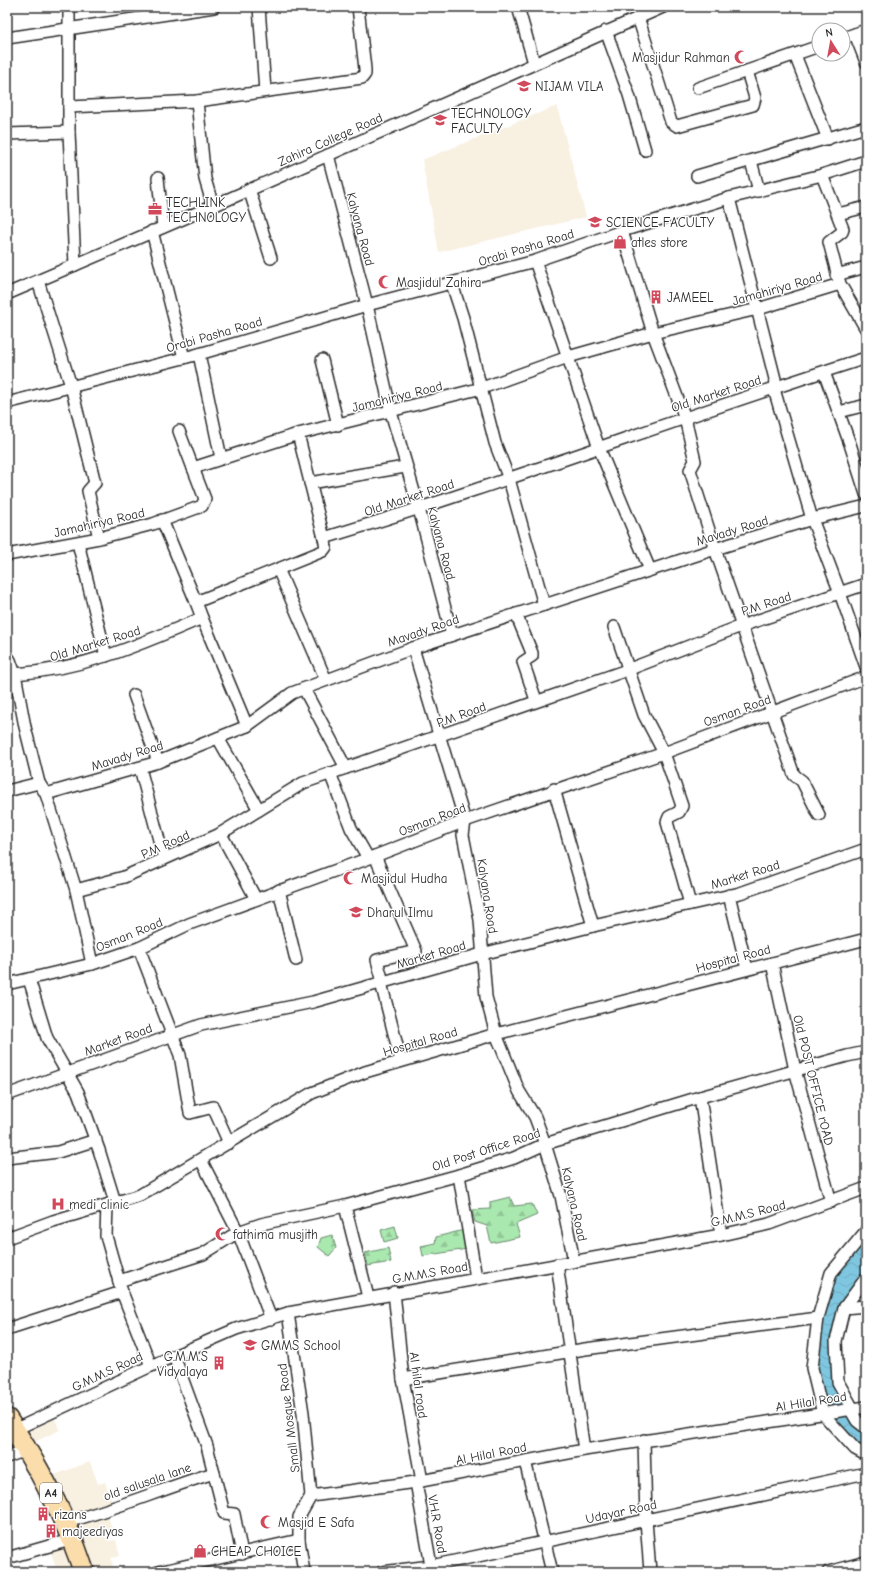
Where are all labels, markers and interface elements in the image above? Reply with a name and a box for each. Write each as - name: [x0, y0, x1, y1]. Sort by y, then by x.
- north arrow: [811, 22, 851, 62]
- text: N: [824, 26, 834, 40]
- mosque icon: Masjidur Rahman: [733, 49, 749, 65]
- place label: Masjidur Rahman: [632, 50, 730, 65]
- school or university icon: NIJAM VILA: [516, 78, 532, 94]
- place label: NIJAM VILA: [535, 79, 604, 94]
- place label: TECHNOLOGY FACULTY: [451, 106, 532, 136]
- street label: Zahira College Road: [276, 110, 385, 169]
- school or university icon: TECHNOLOGY FACULTY: [432, 112, 448, 128]
- street label: Kalyana Road: [344, 191, 378, 268]
- place label: TECHLINK TECHNOLOGY: [166, 195, 247, 225]
- office icon: TECHLINK TECHNOLOGY: [147, 201, 163, 217]
- school or university icon: SCIENCE FACULTY: [587, 214, 603, 230]
- place label: SCIENCE FACULTY: [606, 215, 715, 230]
- street label: Orabi Pasha Road: [477, 226, 576, 269]
- shop icon: atles store: [612, 234, 628, 250]
- place label: atles store: [631, 235, 688, 250]
- street label: Jamahiriya Road: [730, 268, 824, 308]
- mosque icon: Masjidul Zahira: [377, 274, 393, 290]
- place label: Masjidul Zahira: [396, 275, 482, 290]
- building icon: JAMEEL: [648, 289, 664, 305]
- place label: JAMEEL: [667, 290, 714, 305]
- street label: Orabi Pasha Road: [164, 314, 264, 355]
- street label: Old Market Road: [669, 372, 763, 415]
- street label: Jamahiriya Road: [350, 378, 444, 415]
- street label: Old Market Road: [362, 476, 456, 519]
- street label: Jamahiriya Road: [52, 505, 146, 540]
- street label: Kalyana Road: [425, 505, 459, 582]
- street label: Mavady Road: [694, 512, 770, 549]
- street label: P.M Road: [739, 588, 793, 619]
- street label: Mavady Road: [385, 611, 461, 650]
- street label: Old Market Road: [48, 623, 142, 664]
- street label: Osman Road: [701, 691, 773, 730]
- street label: P.M Road: [434, 699, 488, 730]
- street label: Mavady Road: [89, 737, 165, 774]
- street label: Osman Road: [396, 800, 468, 839]
- street label: P.M Road: [139, 827, 192, 862]
- street label: Market Road: [709, 857, 781, 892]
- street label: Kalyana Road: [474, 858, 501, 935]
- mosque icon: Masjidul Hudha: [342, 870, 358, 886]
- place label: Masjidul Hudha: [361, 871, 447, 886]
- school or university icon: Dharul Ilmu: [348, 904, 364, 920]
- place label: Dharul Ilmu: [367, 905, 433, 920]
- street label: Osman Road: [94, 914, 165, 955]
- street label: Market Road: [395, 937, 468, 972]
- street label: Hospital Road: [694, 941, 772, 976]
- street label: Old POST OFFICE rOAD: [790, 1013, 837, 1147]
- street label: Market Road: [82, 1020, 154, 1059]
- street label: Hospital Road: [381, 1024, 459, 1059]
- street label: Old Post Office Road: [430, 1125, 542, 1174]
- street label: Kalyana Road: [559, 1166, 590, 1243]
- hospital icon: medi clinic: [50, 1196, 66, 1212]
- place label: medi clinic: [69, 1197, 129, 1212]
- street label: G.M.M.S Road: [709, 1197, 787, 1230]
- mosque icon: fathima musjith: [214, 1226, 230, 1242]
- place label: fathima musjith: [232, 1227, 318, 1242]
- street label: G.M.M.S Road: [391, 1258, 469, 1287]
- school or university icon: GMMS School: [242, 1337, 258, 1353]
- place label: GMMS School: [261, 1338, 341, 1353]
- street label: G.M.M.S Road: [69, 1348, 145, 1394]
- place label: G.M.M.S Vidyalaya: [157, 1349, 208, 1379]
- street label: Al hilal road: [406, 1351, 431, 1419]
- building icon: G.M.M.S Vidyalaya: [211, 1355, 227, 1371]
- street label: Small Mosque Road: [274, 1362, 303, 1473]
- street label: Al Hilal Road: [774, 1388, 848, 1415]
- street label: Al Hilal Road: [454, 1439, 528, 1468]
- street label: old salusala lane: [101, 1459, 193, 1504]
- road number: A4: [40, 1483, 62, 1503]
- street label: V.H.R Road: [425, 1494, 450, 1555]
- street label: Udayar Road: [584, 1497, 658, 1526]
- building icon: rizans: [35, 1506, 51, 1522]
- place label: rizans: [54, 1507, 87, 1522]
- mosque icon: Masjid E Safa: [259, 1514, 275, 1530]
- place label: Masjid E Safa: [278, 1515, 354, 1530]
- building icon: majeediyas: [43, 1523, 59, 1539]
- place label: majeediyas: [62, 1524, 123, 1539]
- shop icon: CHEAP CHOICE: [192, 1543, 208, 1559]
- place label: CHEAP CHOICE: [211, 1544, 301, 1559]

